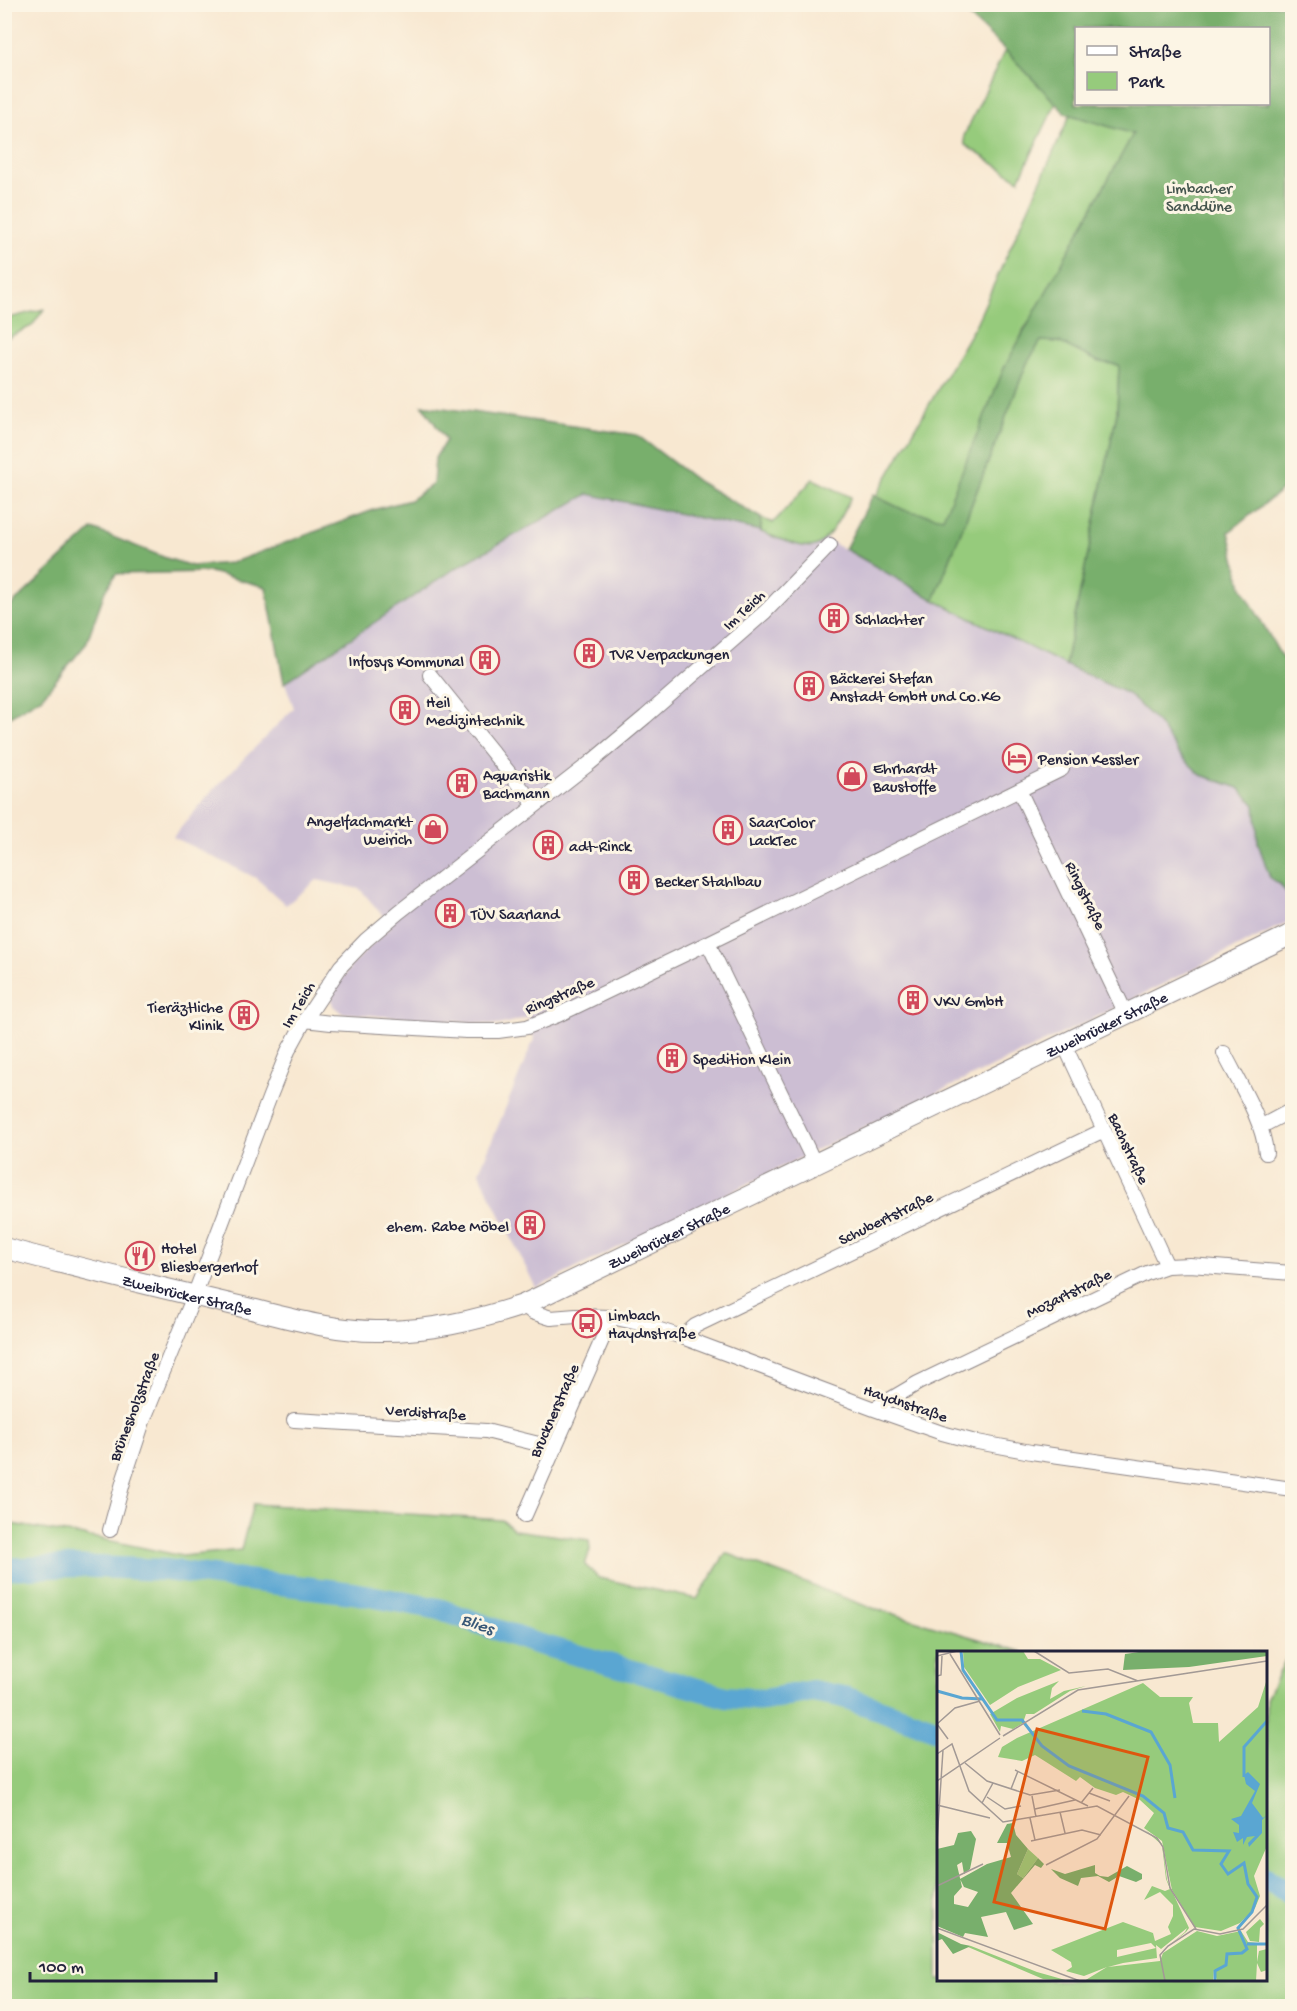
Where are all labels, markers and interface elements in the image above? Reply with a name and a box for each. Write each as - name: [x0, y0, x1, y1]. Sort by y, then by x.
- legend: [1075, 27, 1270, 105]
- text: Straße: [1129, 43, 1182, 64]
- text: Park: [1128, 73, 1165, 94]
- park label: Limbacher Sanddüne: [1166, 181, 1233, 218]
- street label: Im Teich: [720, 587, 771, 636]
- building icon: Schlachter: [818, 602, 850, 634]
- place label: Schlachter: [855, 612, 925, 631]
- building icon: TVR Verpackungen: [573, 637, 605, 669]
- building icon: Infosys Kommunal: [469, 644, 501, 676]
- place label: TVR Verpackungen: [609, 647, 730, 666]
- place label: Infosys Kommunal: [349, 654, 464, 673]
- building icon: Bäckerei Stefan Anstadt GmbH und Co.KG: [793, 670, 825, 702]
- place label: Bäckerei Stefan Anstadt GmbH und Co.KG: [829, 671, 1001, 708]
- building icon: Heil Medizintechnik: [389, 694, 421, 726]
- place label: Heil Medizintechnik: [426, 695, 525, 732]
- hotel icon: Pension Kessler: [1001, 742, 1033, 774]
- place label: Pension Kessler: [1037, 752, 1139, 771]
- shop icon: Ehrhardt Baustoffe: [836, 760, 868, 792]
- place label: Ehrhardt Baustoffe: [872, 761, 938, 798]
- building icon: Aquaristik Bachmann: [446, 767, 478, 799]
- place label: Aquaristik Bachmann: [482, 768, 552, 805]
- shop icon: Angelfachmarkt Weirich: [417, 813, 449, 845]
- place label: Angelfachmarkt Weirich: [307, 814, 413, 851]
- building icon: SaarColor LackTec: [712, 814, 744, 846]
- place label: SaarColor LackTec: [749, 815, 816, 852]
- building icon: adt-Rinck: [532, 829, 564, 861]
- place label: adt-Rinck: [569, 839, 633, 858]
- street label: Ringstraße: [1059, 859, 1109, 934]
- building icon: Becker Stahlbau: [618, 864, 650, 896]
- place label: Becker Stahlbau: [654, 874, 762, 893]
- building icon: TÜV Saarland: [434, 897, 466, 929]
- place label: TÜV Saarland: [470, 907, 561, 926]
- street label: Ringstraße: [523, 974, 599, 1020]
- street label: Im Teich: [279, 979, 321, 1033]
- building icon: VKV GmbH: [897, 984, 929, 1016]
- street label: Zweibrücker Straße: [1044, 989, 1172, 1064]
- place label: VKV GmbH: [933, 994, 1004, 1013]
- building icon: Tieräztliche Klinik: [228, 999, 260, 1031]
- place label: Tieräztliche Klinik: [147, 1000, 225, 1037]
- building icon: Spedition Klein: [656, 1042, 688, 1074]
- place label: Spedition Klein: [693, 1052, 791, 1071]
- street label: Bachstraße: [1102, 1110, 1152, 1189]
- street label: Schubertstraße: [836, 1189, 938, 1251]
- street label: Zweibrücker Straße: [606, 1200, 734, 1275]
- building icon: ehem. Rabe Möbel: [514, 1209, 546, 1241]
- place label: ehem. Rabe Möbel: [386, 1219, 509, 1238]
- restaurant icon: Hotel Bliesbergerhof: [124, 1240, 156, 1272]
- place label: Hotel Bliesbergerhof: [160, 1241, 259, 1278]
- street label: Mozartstraße: [1024, 1266, 1116, 1324]
- street label: Zweibrücker Straße: [120, 1273, 254, 1322]
- bus stop icon: Limbach Haydnstraße: [571, 1307, 603, 1339]
- place label: Limbach Haydnstraße: [608, 1308, 697, 1345]
- street label: Brünesholzstraße: [106, 1349, 166, 1466]
- street label: Brucknerstraße: [527, 1361, 586, 1462]
- street label: Haydnstraße: [860, 1382, 950, 1429]
- street label: Verdistraße: [384, 1402, 467, 1427]
- water label: Blies: [458, 1610, 498, 1642]
- inset map: [937, 1651, 1267, 1981]
- scale bar: [30, 1945, 216, 1983]
- text: 100 m: [38, 1958, 84, 1979]

